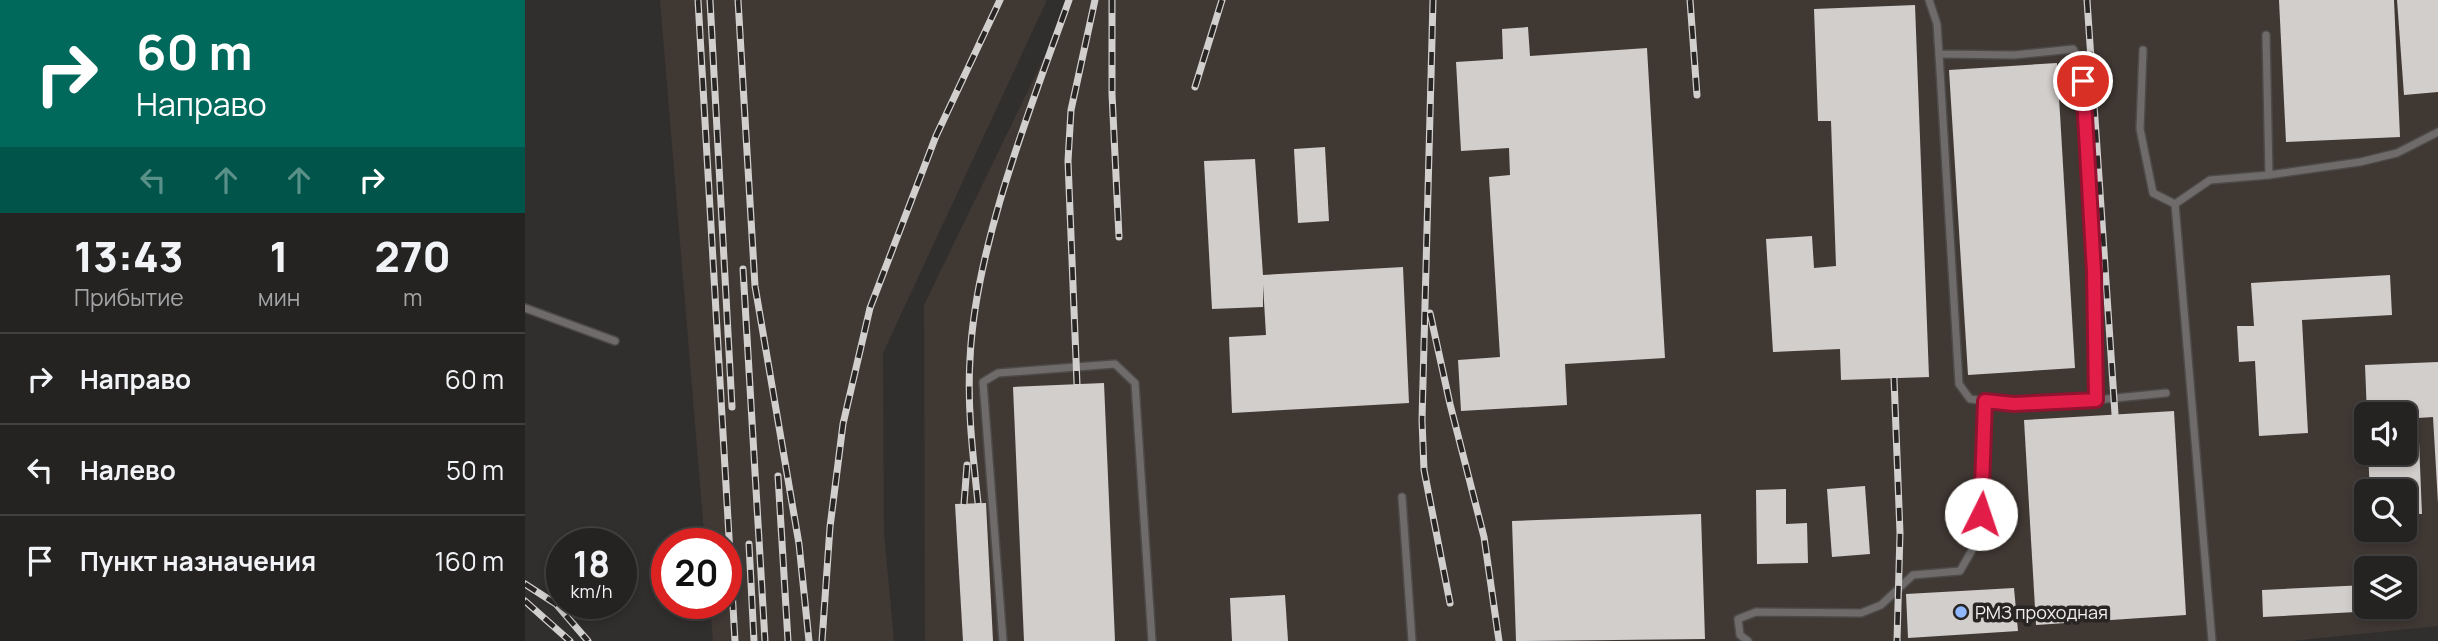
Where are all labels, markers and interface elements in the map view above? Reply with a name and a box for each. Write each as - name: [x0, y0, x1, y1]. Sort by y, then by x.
- text: 60 m: [136, 18, 253, 85]
- icon: right: [21, 28, 112, 119]
- pin: [2053, 51, 2113, 111]
- icon: arrive: [2064, 62, 2102, 100]
- text: Направо: [136, 82, 267, 126]
- icon: left: [134, 161, 172, 199]
- icon: ahead: [207, 161, 245, 199]
- icon: ahead: [280, 161, 318, 199]
- icon: right: [353, 161, 391, 199]
- text: 13:43: [74, 227, 184, 285]
- text: 1: [269, 227, 289, 285]
- text: 270: [374, 227, 451, 285]
- text: Прибытие: [74, 281, 184, 313]
- text: мин: [258, 281, 300, 313]
- text: m: [403, 281, 422, 313]
- icon: right: [21, 360, 59, 398]
- text: Направо: [80, 361, 191, 397]
- text: 60 m: [445, 361, 504, 397]
- map controls: [2354, 402, 2417, 619]
- button: sound: [2354, 402, 2417, 465]
- icon: left: [21, 451, 59, 489]
- text: Налево: [80, 452, 176, 488]
- text: 50 m: [446, 452, 504, 488]
- position arrow: [1944, 477, 2018, 551]
- button: search: [2354, 479, 2417, 542]
- speed limit sign: 20: [651, 528, 742, 619]
- text: 18: [573, 540, 610, 588]
- icon: arrive: [21, 542, 59, 580]
- text: Пункт назначения: [80, 543, 316, 579]
- text: 160 m: [435, 543, 504, 579]
- button: layers: [2354, 556, 2417, 619]
- text: km/h: [571, 579, 612, 603]
- place label: РМЗ проходная: [1975, 600, 2108, 624]
- marker: РМЗ проходная: [1953, 604, 1969, 620]

